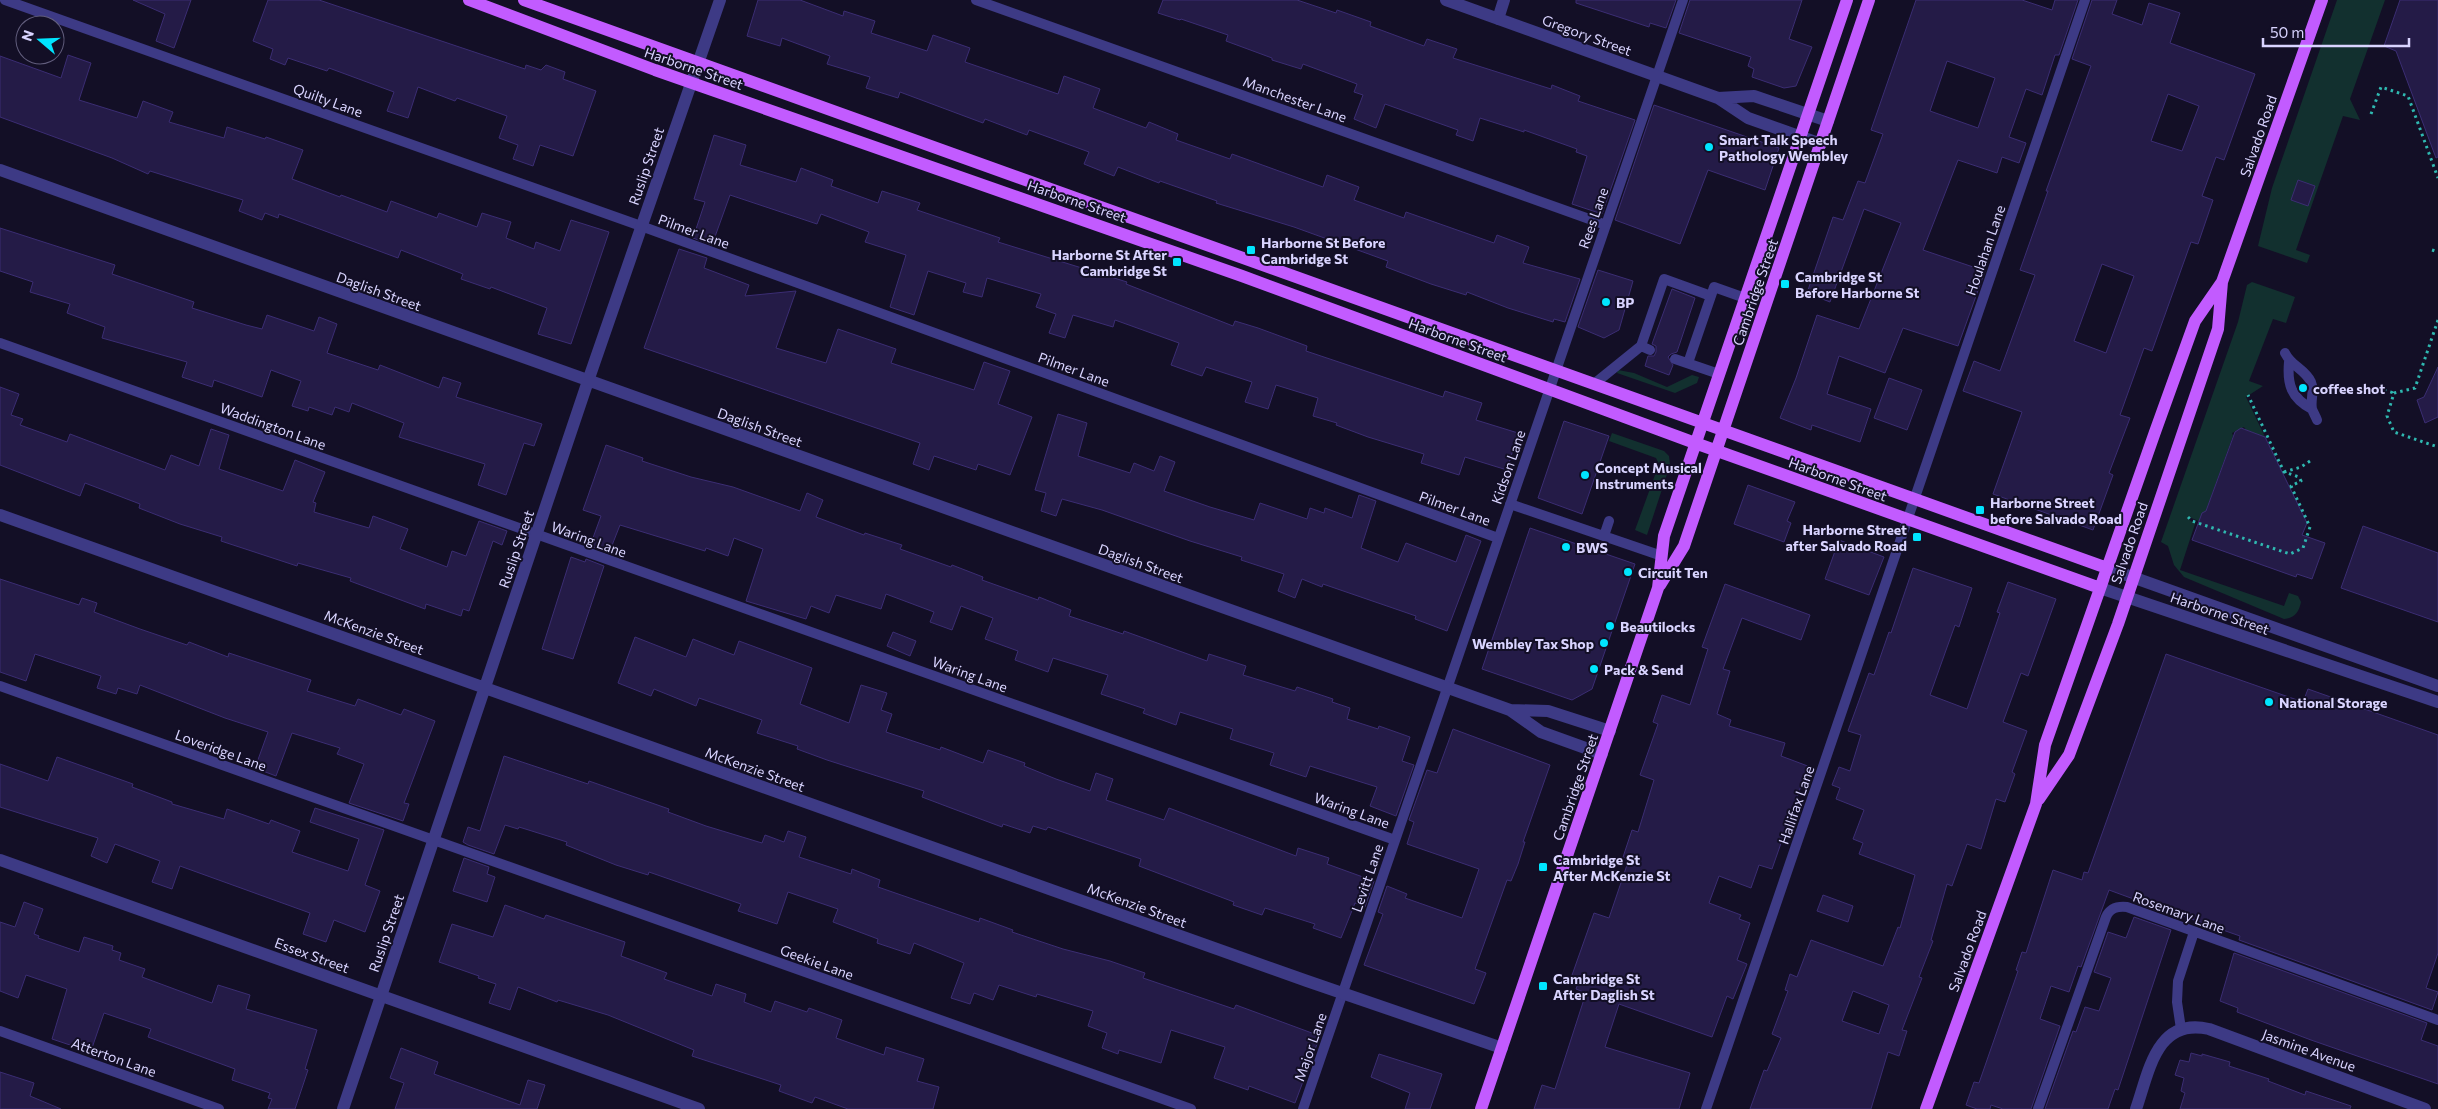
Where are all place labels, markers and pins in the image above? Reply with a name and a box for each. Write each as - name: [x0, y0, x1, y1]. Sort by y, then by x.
- place label: Smart Talk Speech Pathology Wembley: [1719, 131, 1849, 164]
- marker: Smart Talk Speech Pathology Wembley: [1703, 141, 1715, 153]
- place label: Harborne St Before Cambridge St: [1261, 234, 1385, 267]
- marker: Harborne St Before Cambridge St: [1245, 244, 1257, 256]
- place label: Harborne St After Cambridge St: [1051, 246, 1167, 279]
- marker: Harborne St After Cambridge St: [1171, 256, 1183, 268]
- place label: Cambridge St Before Harborne St: [1795, 268, 1920, 301]
- marker: Cambridge St Before Harborne St: [1779, 278, 1791, 290]
- place label: BP: [1616, 294, 1634, 311]
- marker: BP: [1600, 296, 1612, 308]
- place label: coffee shot: [2313, 380, 2385, 397]
- marker: coffee shot: [2297, 382, 2309, 394]
- place label: Concept Musical Instruments: [1595, 459, 1702, 492]
- marker: Concept Musical Instruments: [1579, 469, 1591, 481]
- place label: Harborne Street before Salvado Road: [1990, 494, 2122, 527]
- marker: Harborne Street before Salvado Road: [1974, 504, 1986, 516]
- place label: Harborne Street after Salvado Road: [1785, 521, 1907, 554]
- marker: Harborne Street after Salvado Road: [1911, 531, 1923, 543]
- place label: BWS: [1576, 539, 1608, 556]
- marker: BWS: [1560, 541, 1572, 553]
- place label: Circuit Ten: [1638, 564, 1708, 581]
- marker: Circuit Ten: [1622, 566, 1634, 578]
- place label: Beautilocks: [1620, 618, 1696, 635]
- marker: Beautilocks: [1604, 620, 1616, 632]
- place label: Wembley Tax Shop: [1472, 635, 1594, 652]
- marker: Wembley Tax Shop: [1598, 637, 1610, 649]
- place label: Pack & Send: [1604, 661, 1683, 678]
- marker: Pack & Send: [1588, 663, 1600, 675]
- place label: National Storage: [2279, 694, 2387, 711]
- marker: National Storage: [2263, 696, 2275, 708]
- place label: Cambridge St After McKenzie St: [1553, 851, 1670, 884]
- marker: Cambridge St After McKenzie St: [1537, 861, 1549, 873]
- place label: Cambridge St After Daglish St: [1553, 970, 1655, 1003]
- marker: Cambridge St After Daglish St: [1537, 980, 1549, 992]

